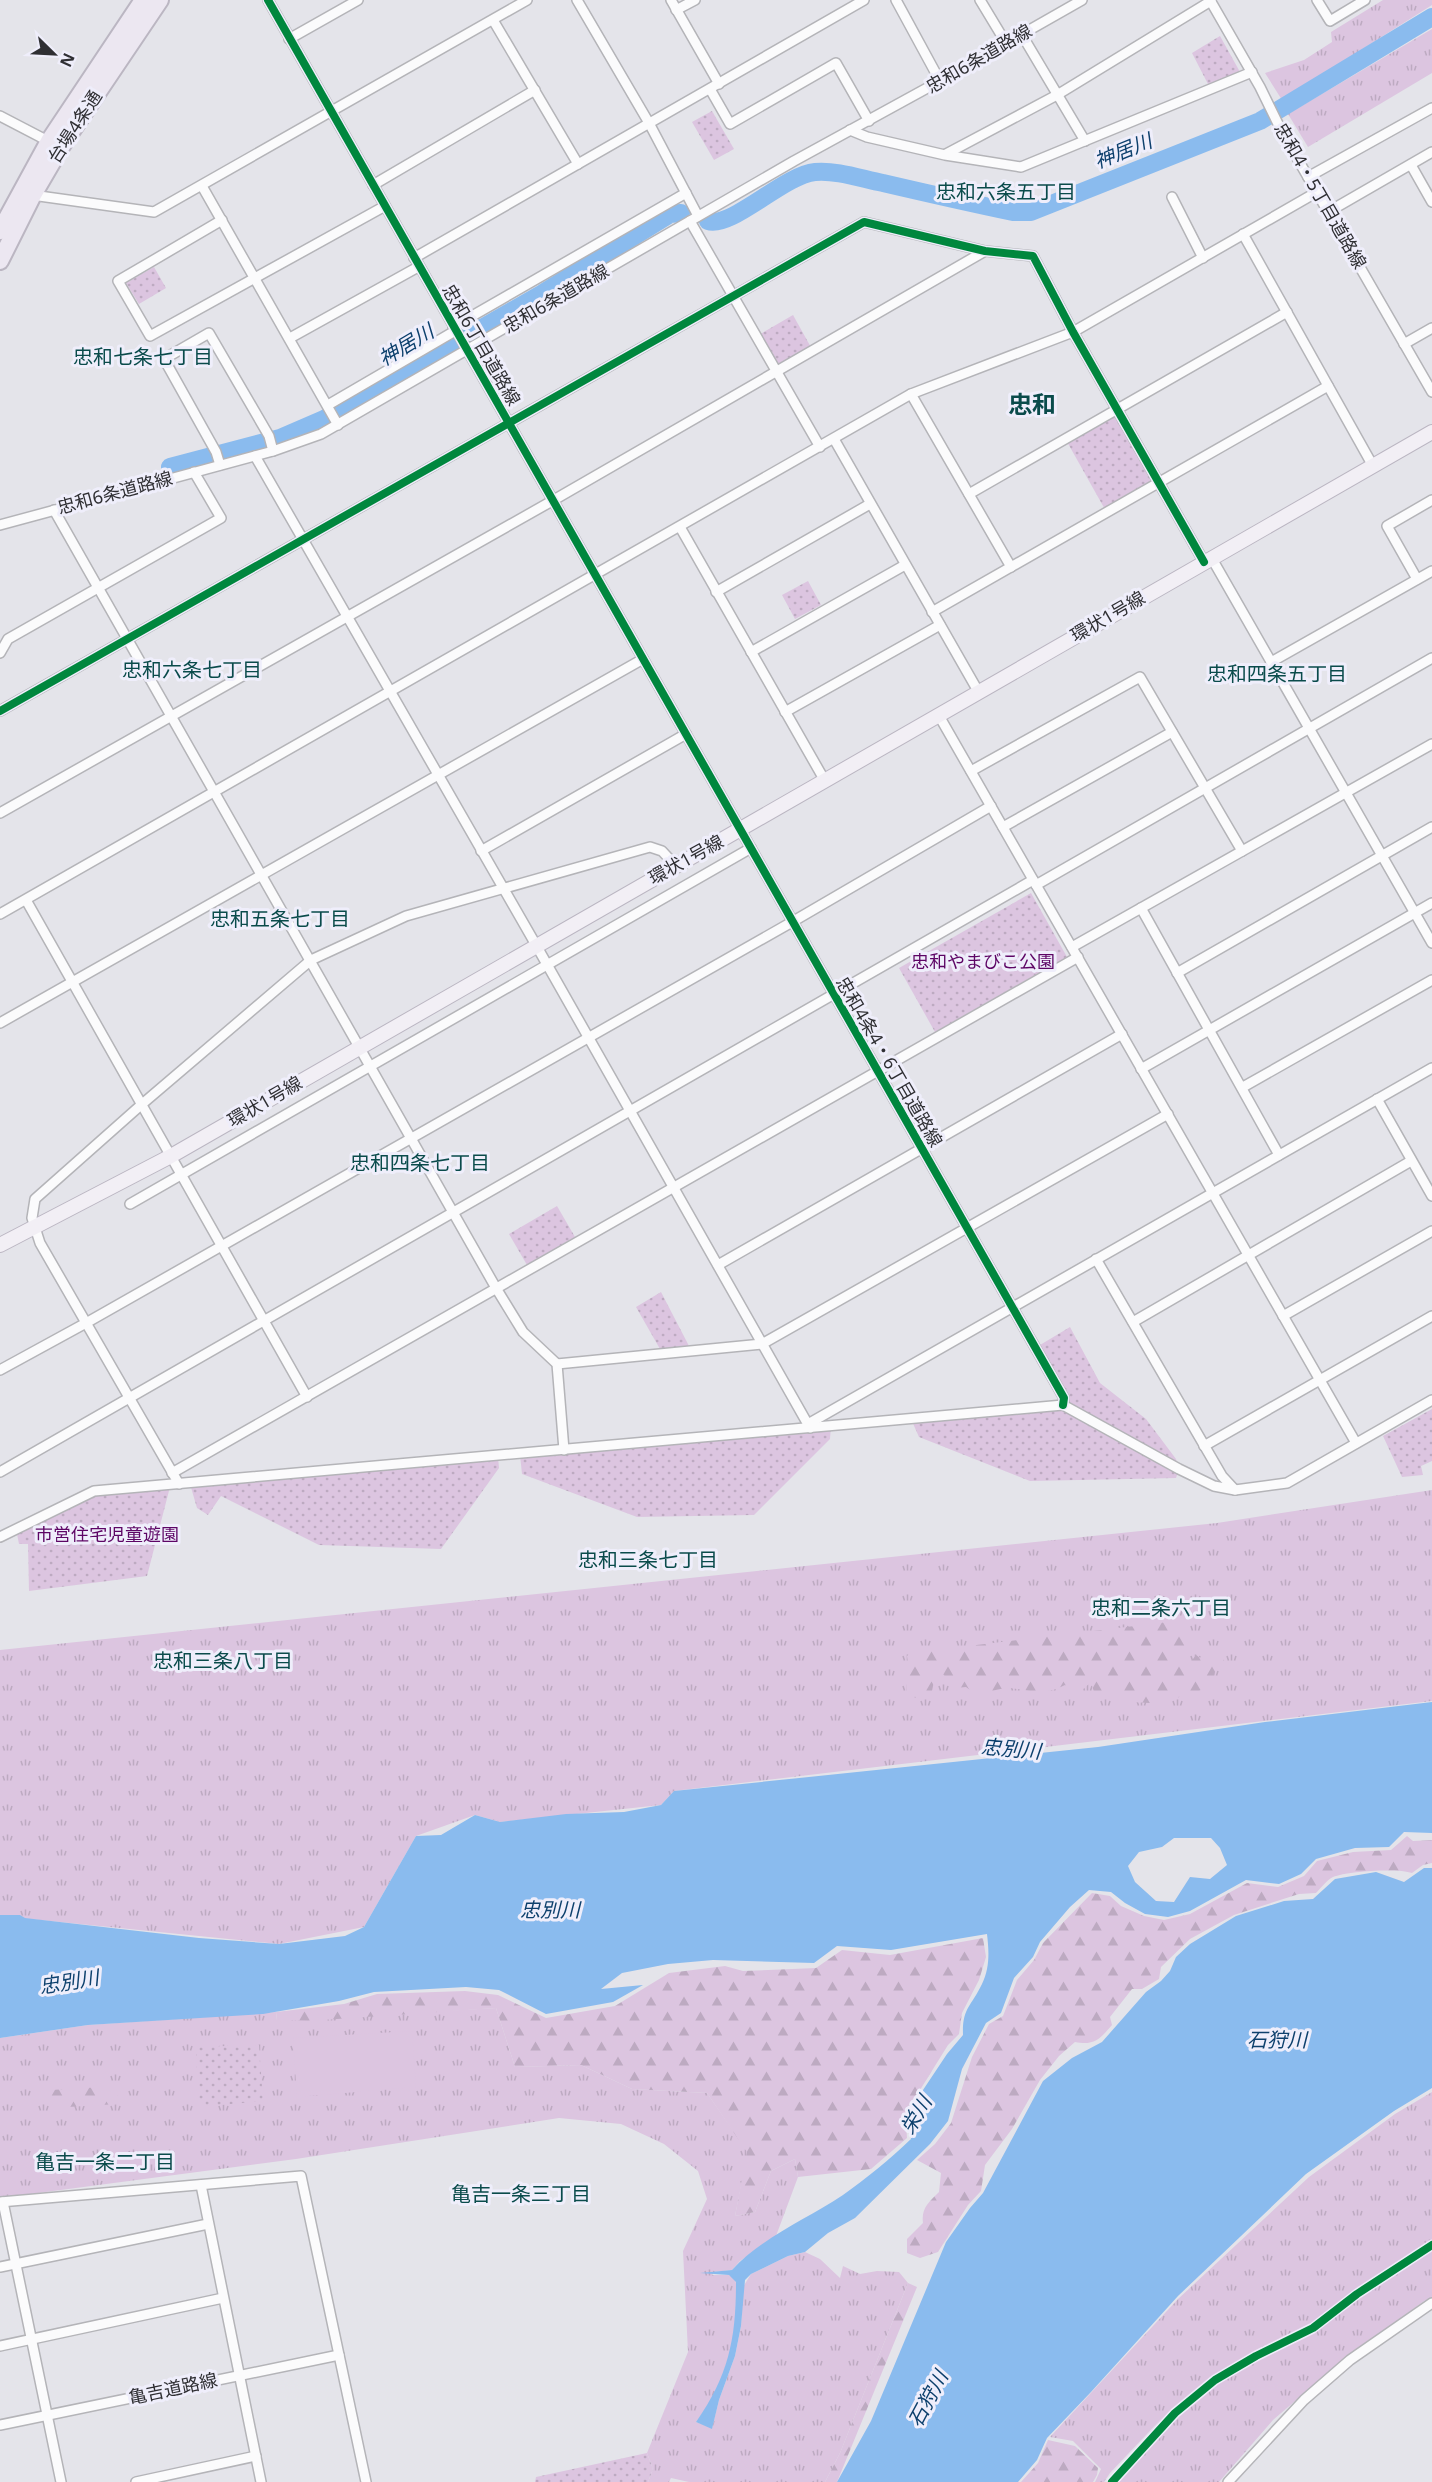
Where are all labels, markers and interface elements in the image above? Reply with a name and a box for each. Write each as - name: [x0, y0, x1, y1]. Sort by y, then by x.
- street label: 忠和6条道路線: [921, 18, 1036, 98]
- north arrow: [24, 24, 84, 84]
- text: N: [55, 50, 80, 71]
- street label: 台場4条通: [42, 85, 107, 168]
- street label: 忠和4・5丁目道路線: [1269, 118, 1372, 273]
- water label: 神居川: [1090, 126, 1158, 174]
- district label: 忠和六条五丁目: [936, 178, 1076, 205]
- street label: 忠和6条道路線: [498, 258, 613, 338]
- street label: 忠和6丁目道路線: [437, 279, 526, 410]
- water label: 神居川: [373, 317, 440, 372]
- district label: 忠和七条七丁目: [73, 343, 213, 370]
- district label: 忠和: [1008, 387, 1056, 420]
- street label: 忠和6条道路線: [55, 465, 175, 519]
- street label: 環状1号線: [1066, 585, 1149, 647]
- district label: 忠和六条七丁目: [122, 656, 262, 683]
- district label: 忠和四条五丁目: [1207, 660, 1347, 687]
- street label: 環状1号線: [644, 829, 727, 890]
- district label: 忠和五条七丁目: [210, 905, 350, 932]
- park label: 忠和やまびこ公園: [911, 949, 1055, 973]
- street label: 忠和4条4・6丁目道路線: [831, 972, 948, 1151]
- street label: 環状1号線: [223, 1070, 306, 1132]
- district label: 忠和四条七丁目: [350, 1149, 490, 1176]
- park label: 市営住宅児童遊園: [35, 1522, 179, 1546]
- district label: 忠和三条七丁目: [578, 1546, 718, 1573]
- district label: 忠和二条六丁目: [1091, 1594, 1231, 1621]
- district label: 忠和三条八丁目: [153, 1647, 293, 1674]
- water label: 忠別川: [980, 1732, 1044, 1765]
- water label: 忠別川: [520, 1896, 582, 1923]
- water label: 忠別川: [37, 1963, 103, 2000]
- water label: 石狩川: [1247, 2026, 1309, 2053]
- water label: 栄川: [894, 2089, 938, 2139]
- district label: 亀吉一条二丁目: [35, 2148, 175, 2175]
- district label: 亀吉一条三丁目: [451, 2180, 591, 2207]
- water label: 石狩川: [902, 2364, 955, 2432]
- street label: 亀吉道路線: [126, 2367, 219, 2409]

